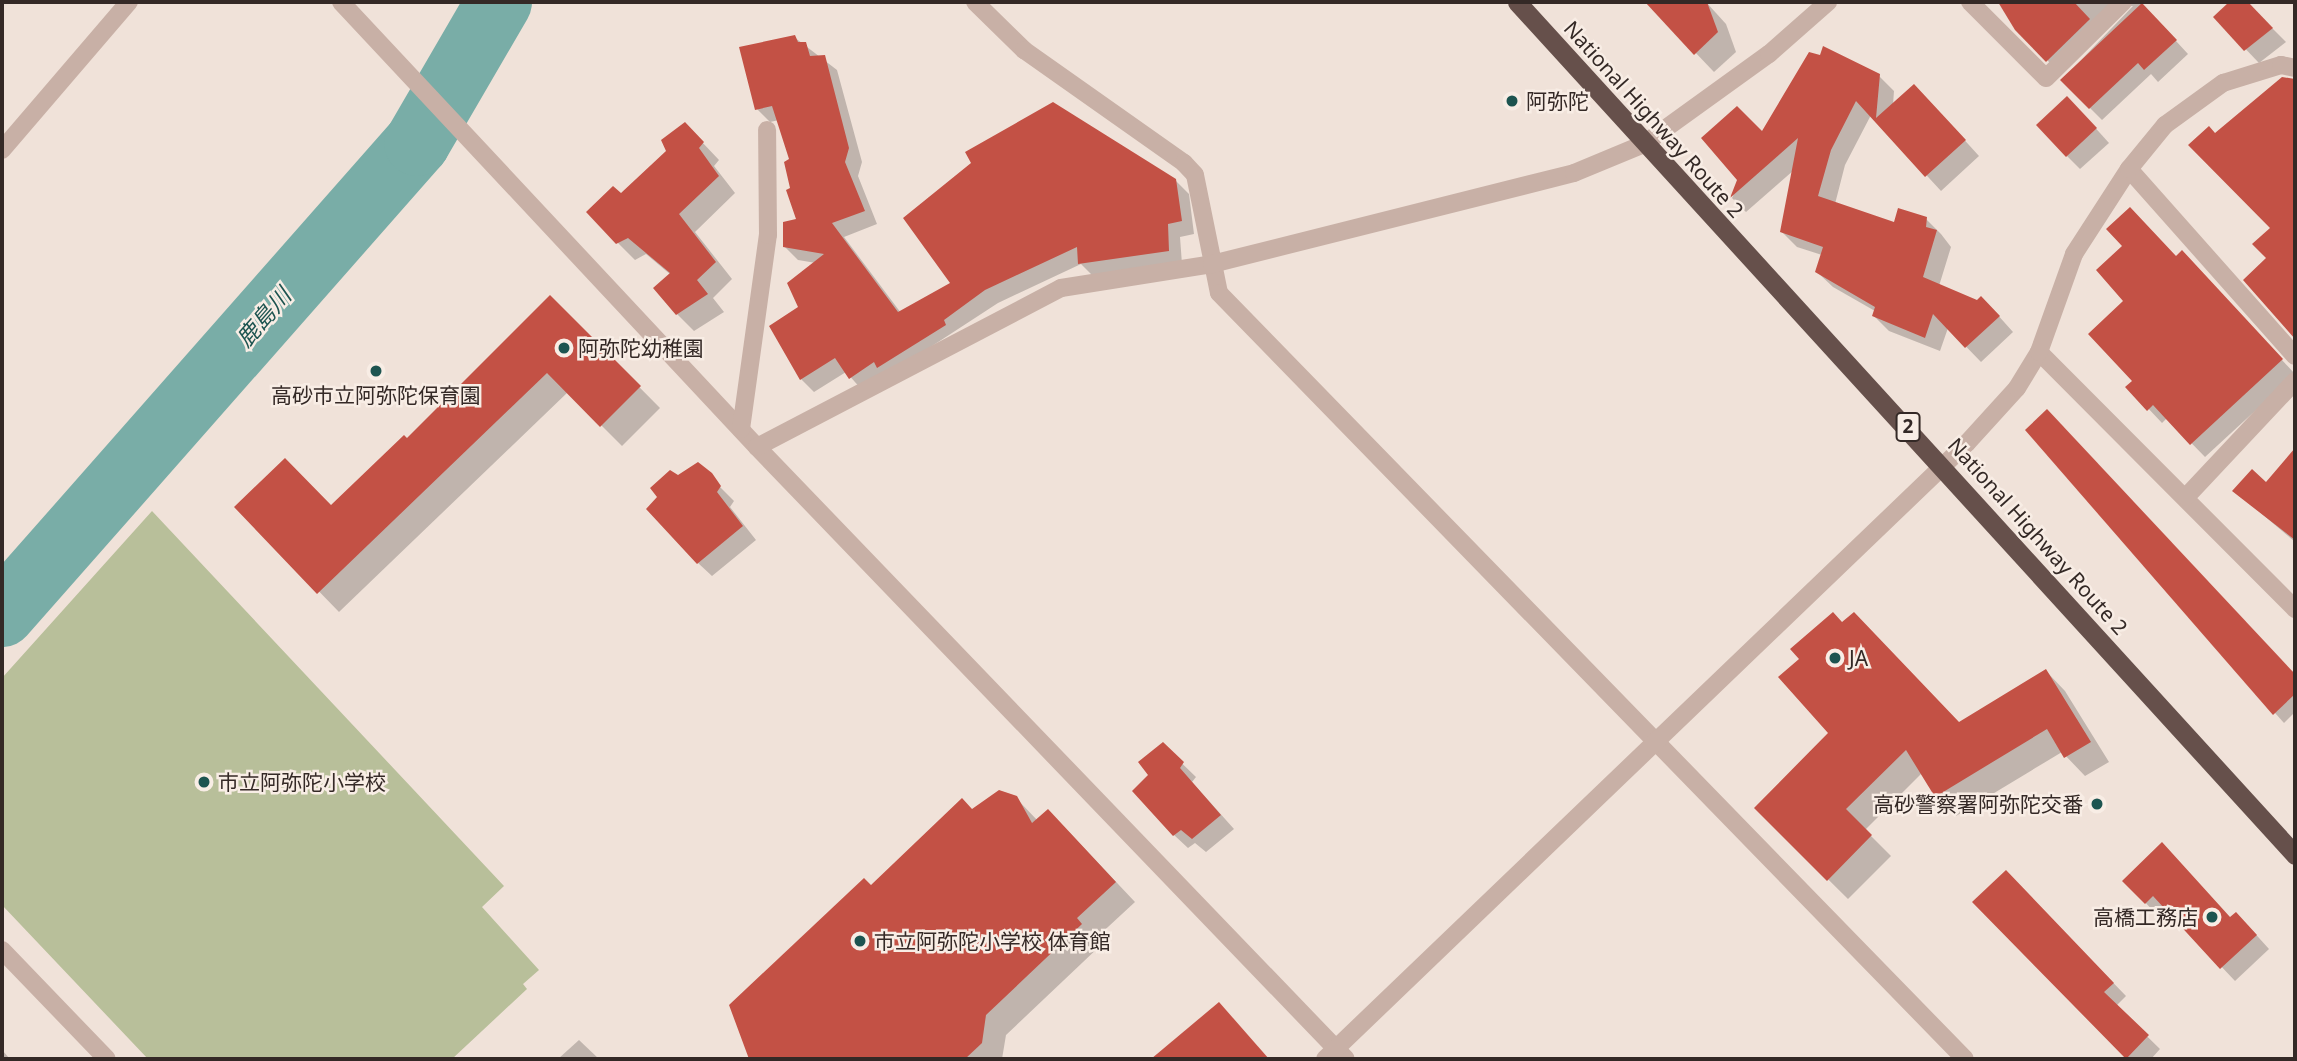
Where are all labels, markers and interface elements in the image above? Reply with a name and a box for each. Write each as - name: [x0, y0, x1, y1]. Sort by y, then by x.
- street label: National Highway Route 2: [1559, 15, 1749, 223]
- place label: 阿弥陀: [1526, 88, 1589, 114]
- marker: 阿弥陀: [1504, 93, 1520, 109]
- water label: 鹿島川: [230, 282, 296, 352]
- place label: 阿弥陀幼稚園: [578, 335, 704, 361]
- marker: 阿弥陀幼稚園: [556, 340, 572, 356]
- marker: 高砂市立阿弥陀保育園: [368, 363, 384, 379]
- place label: 高砂市立阿弥陀保育園: [271, 382, 481, 408]
- road number: 2: [1894, 412, 1922, 442]
- street label: National Highway Route 2: [1943, 432, 2133, 640]
- place label: JA: [1849, 645, 1868, 671]
- marker: JA: [1827, 650, 1843, 666]
- place label: 市立阿弥陀小学校: [218, 769, 386, 795]
- marker: 市立阿弥陀小学校: [196, 774, 212, 790]
- place label: 高砂警察署阿弥陀交番: [1873, 791, 2083, 817]
- marker: 高砂警察署阿弥陀交番: [2089, 796, 2105, 812]
- place label: 高橋工務店: [2093, 904, 2198, 930]
- marker: 高橋工務店: [2204, 909, 2220, 925]
- place label: 市立阿弥陀小学校 体育館: [874, 928, 1110, 954]
- marker: 市立阿弥陀小学校 体育館: [852, 933, 868, 949]

